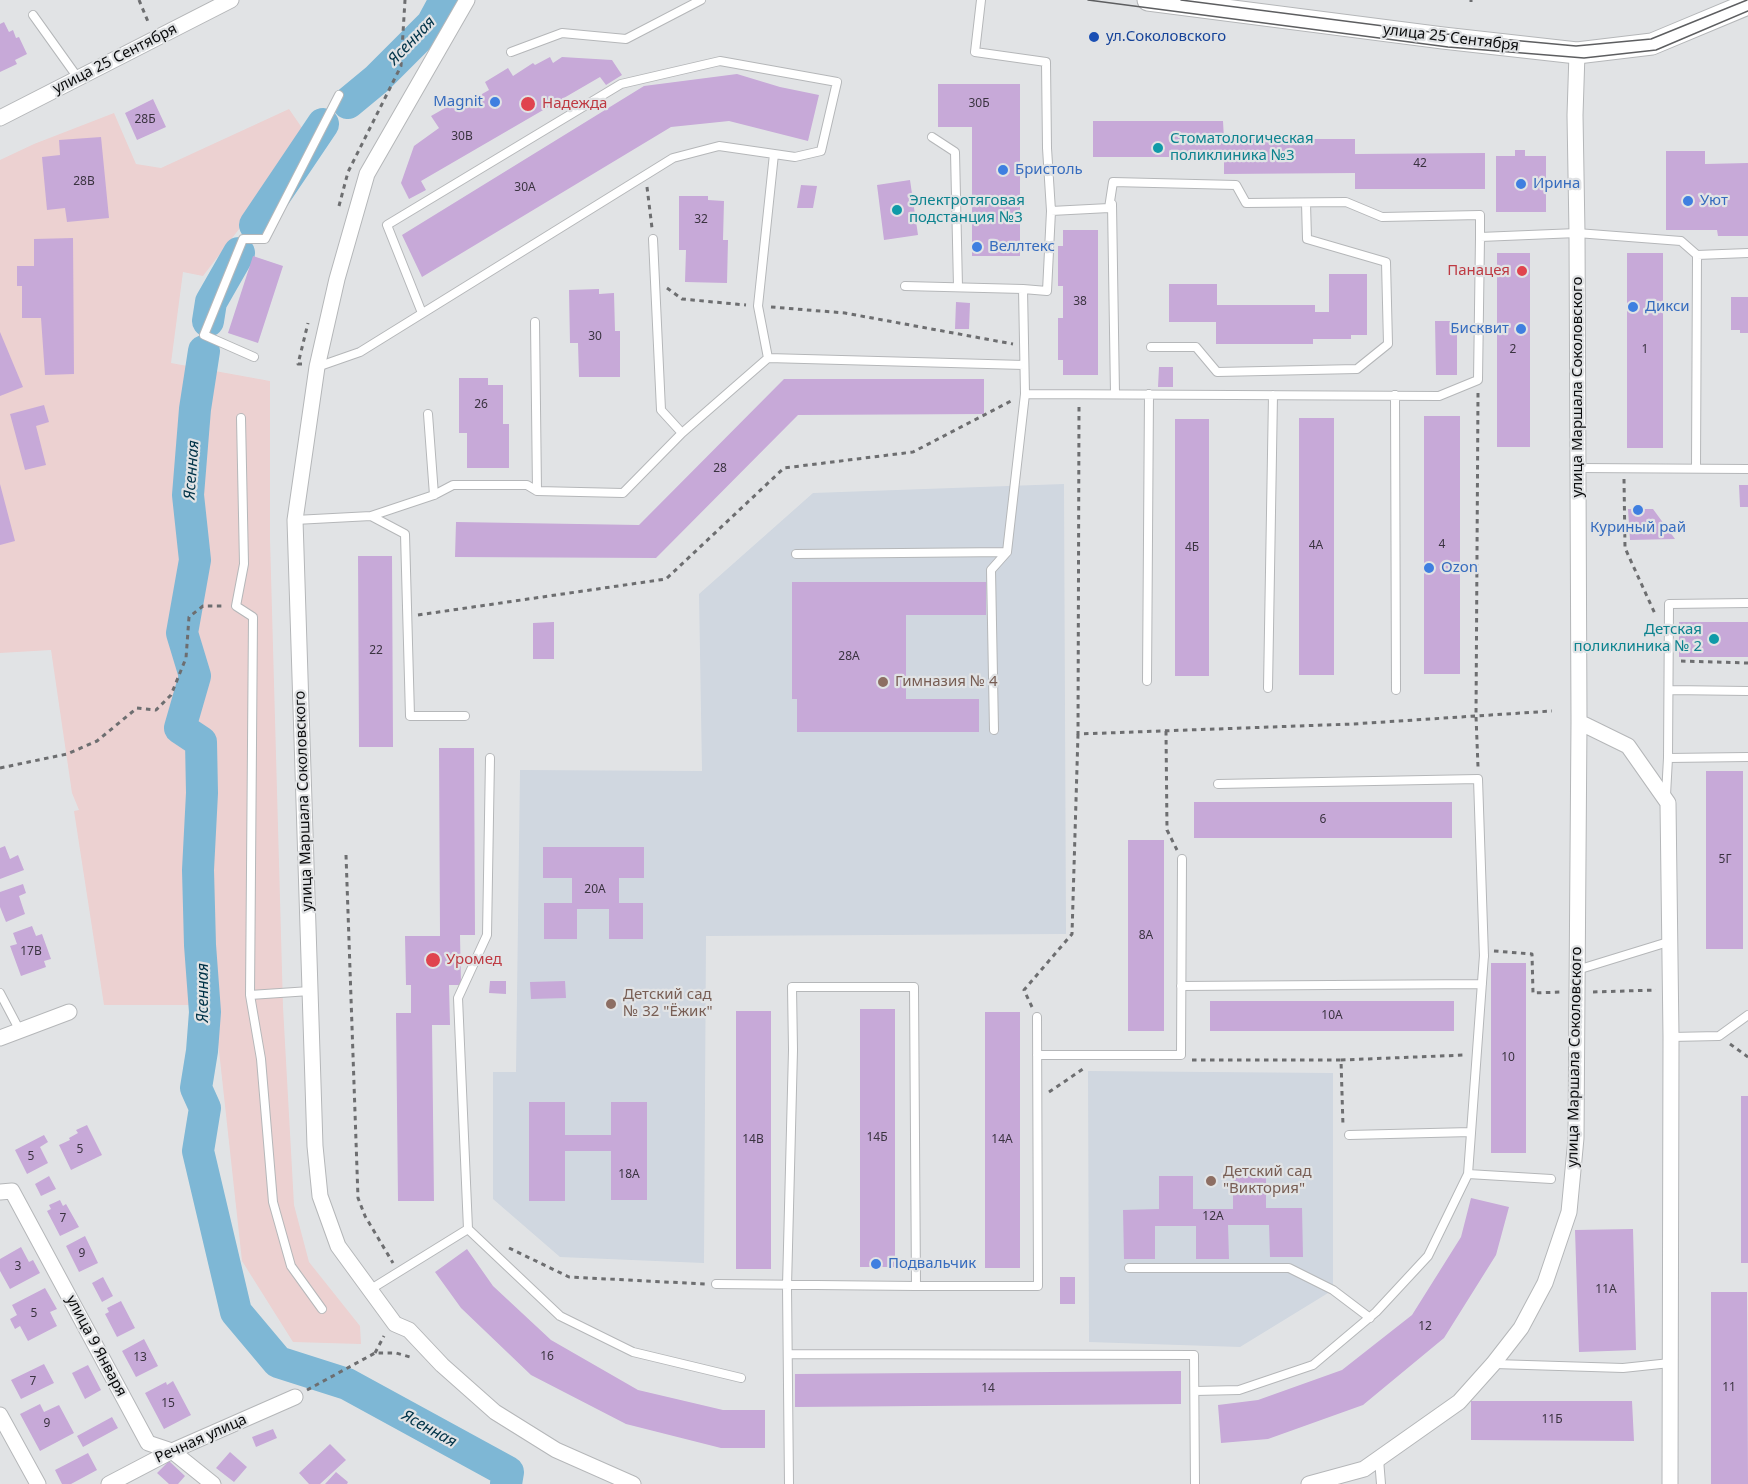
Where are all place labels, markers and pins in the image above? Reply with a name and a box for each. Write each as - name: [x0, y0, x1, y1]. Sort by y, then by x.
- place label: ул.Соколовского: [1106, 28, 1226, 46]
- marker: ул.Соколовского: [1087, 30, 1101, 44]
- place label: Magnit: [433, 93, 483, 111]
- marker: Magnit: [488, 95, 502, 109]
- marker: Надежда: [519, 95, 537, 113]
- place label: Надежда: [542, 95, 607, 113]
- place label: Стоматологическая поликлиника №3: [1170, 130, 1314, 165]
- marker: Стоматологическая поликлиника №3: [1151, 141, 1165, 155]
- place label: Бристоль: [1015, 161, 1083, 179]
- marker: Бристоль: [996, 163, 1010, 177]
- place label: Ирина: [1533, 175, 1580, 193]
- marker: Ирина: [1514, 177, 1528, 191]
- place label: Электротяговая подстанция №3: [909, 192, 1025, 227]
- place label: Уют: [1700, 192, 1728, 210]
- marker: Уют: [1681, 194, 1695, 208]
- marker: Электротяговая подстанция №3: [890, 203, 904, 217]
- place label: Веллтекс: [989, 238, 1055, 256]
- marker: Веллтекс: [970, 240, 984, 254]
- place label: Панацея: [1447, 262, 1510, 280]
- marker: Панацея: [1515, 264, 1529, 278]
- place label: Дикси: [1645, 298, 1690, 316]
- marker: Дикси: [1626, 300, 1640, 314]
- place label: Бисквит: [1450, 320, 1509, 338]
- marker: Бисквит: [1514, 322, 1528, 336]
- marker: Куриный рай: [1631, 503, 1645, 517]
- place label: Куриный рай: [1590, 519, 1686, 537]
- place label: Ozon: [1441, 559, 1478, 577]
- marker: Ozon: [1422, 561, 1436, 575]
- place label: Детская поликлиника № 2: [1574, 621, 1702, 656]
- marker: Детская поликлиника № 2: [1707, 632, 1721, 646]
- place label: Гимназия № 4: [895, 673, 998, 691]
- marker: Гимназия № 4: [876, 675, 890, 689]
- marker: Уромед: [424, 951, 442, 969]
- place label: Уромед: [446, 951, 502, 969]
- place label: Детский сад № 32 "Ёжик": [623, 986, 713, 1021]
- marker: Детский сад № 32 "Ёжик": [604, 997, 618, 1011]
- place label: Детский сад "Виктория": [1223, 1163, 1312, 1198]
- marker: Детский сад "Виктория": [1204, 1174, 1218, 1188]
- place label: Подвальчик: [888, 1255, 976, 1273]
- marker: Подвальчик: [869, 1257, 883, 1271]

